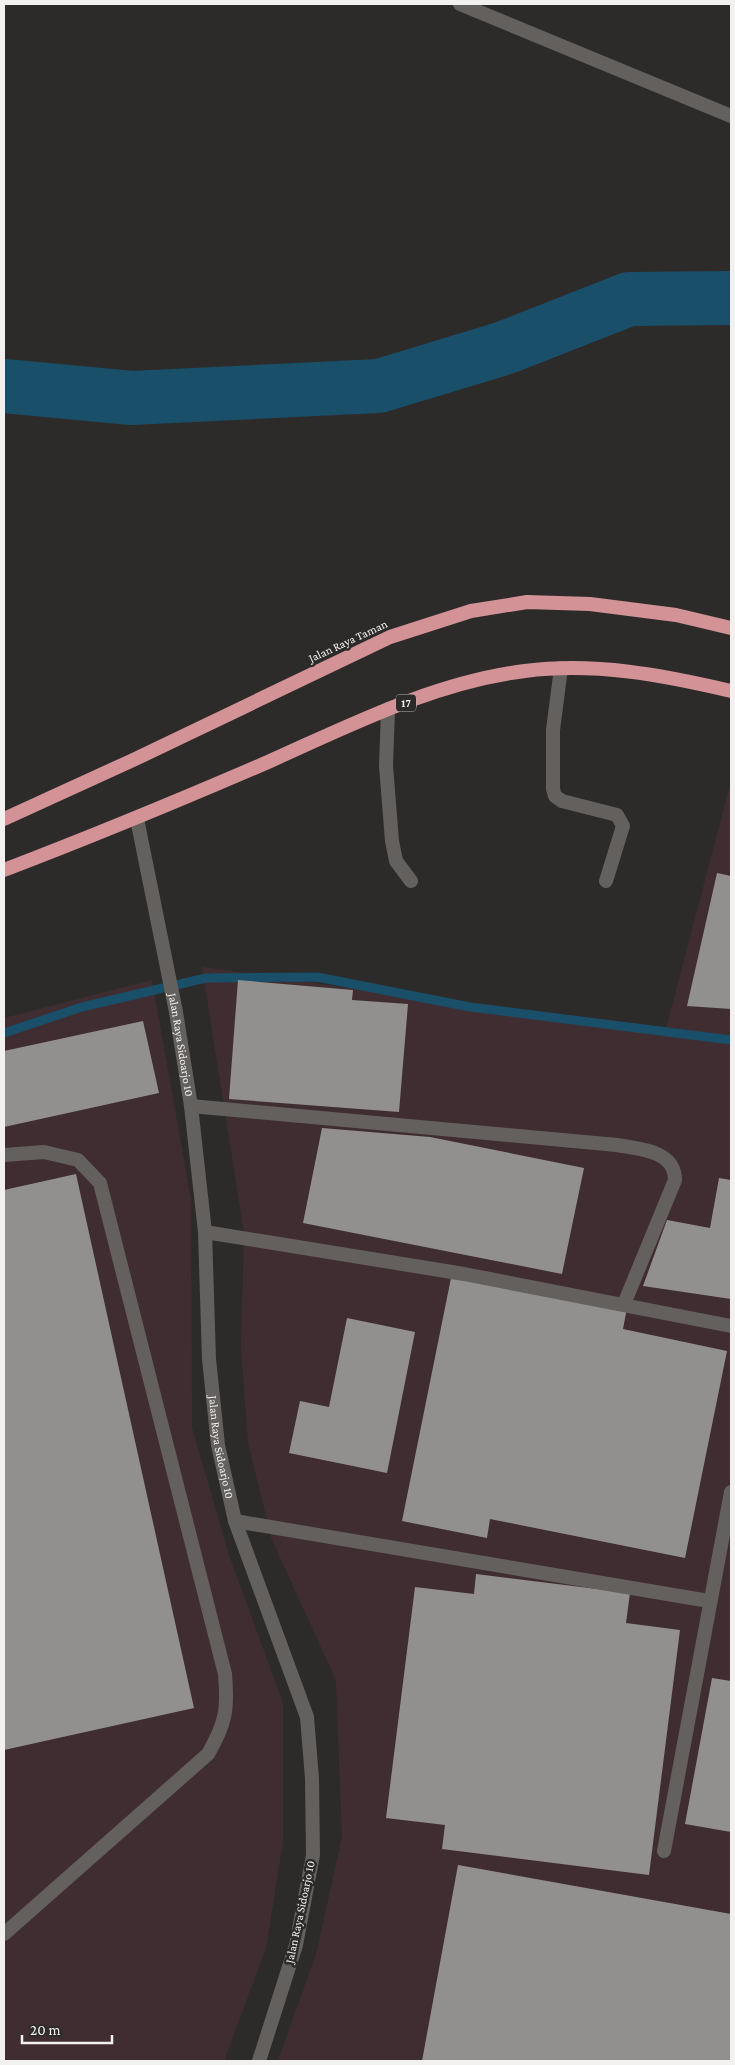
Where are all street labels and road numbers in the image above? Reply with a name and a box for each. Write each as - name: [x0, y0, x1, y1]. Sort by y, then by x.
- street label: Jalan Raya Taman: [306, 616, 390, 666]
- road number: 17: [396, 694, 416, 711]
- street label: Jalan Raya Sidoarjo 10: [165, 991, 196, 1098]
- street label: Jalan Raya Sidoarjo 10: [206, 1394, 237, 1500]
- street label: Jalan Raya Sidoarjo 10: [282, 1859, 318, 1966]

